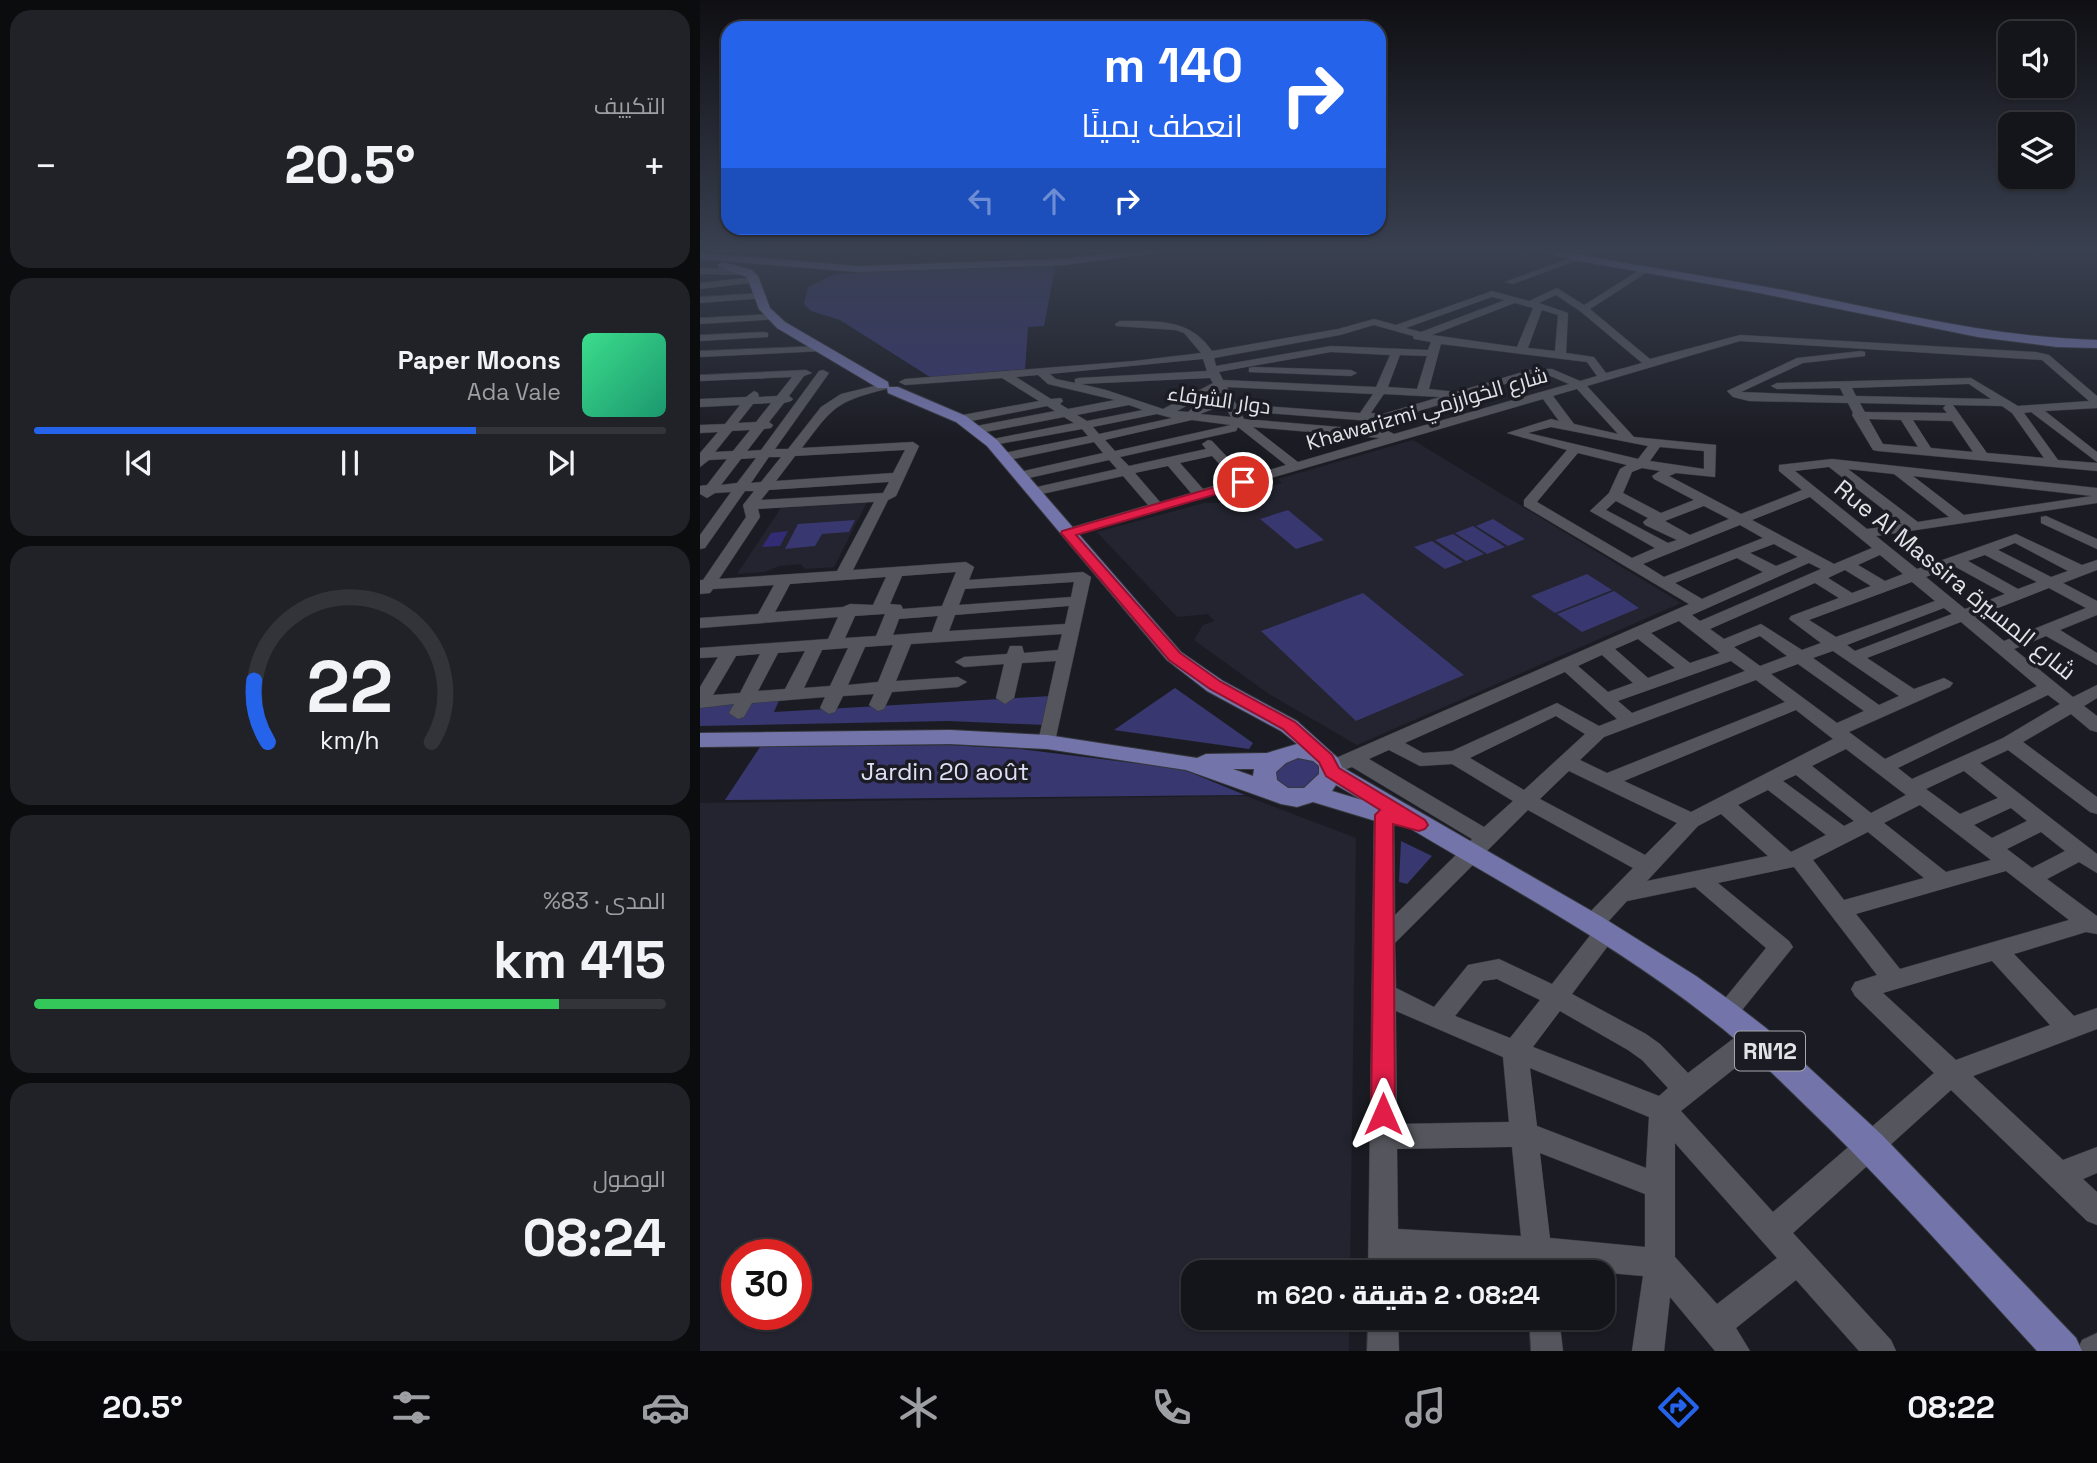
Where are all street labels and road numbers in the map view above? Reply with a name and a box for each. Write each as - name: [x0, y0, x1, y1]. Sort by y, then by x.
- street label: Khawarizmi شارع الخوارزمي: [1303, 361, 1552, 459]
- street label: دوار الشرفاء: [1166, 379, 1272, 420]
- street label: Rue Al Massira شارع المسيرة: [1828, 472, 2082, 688]
- road number: RN12: [1735, 1032, 1805, 1070]

